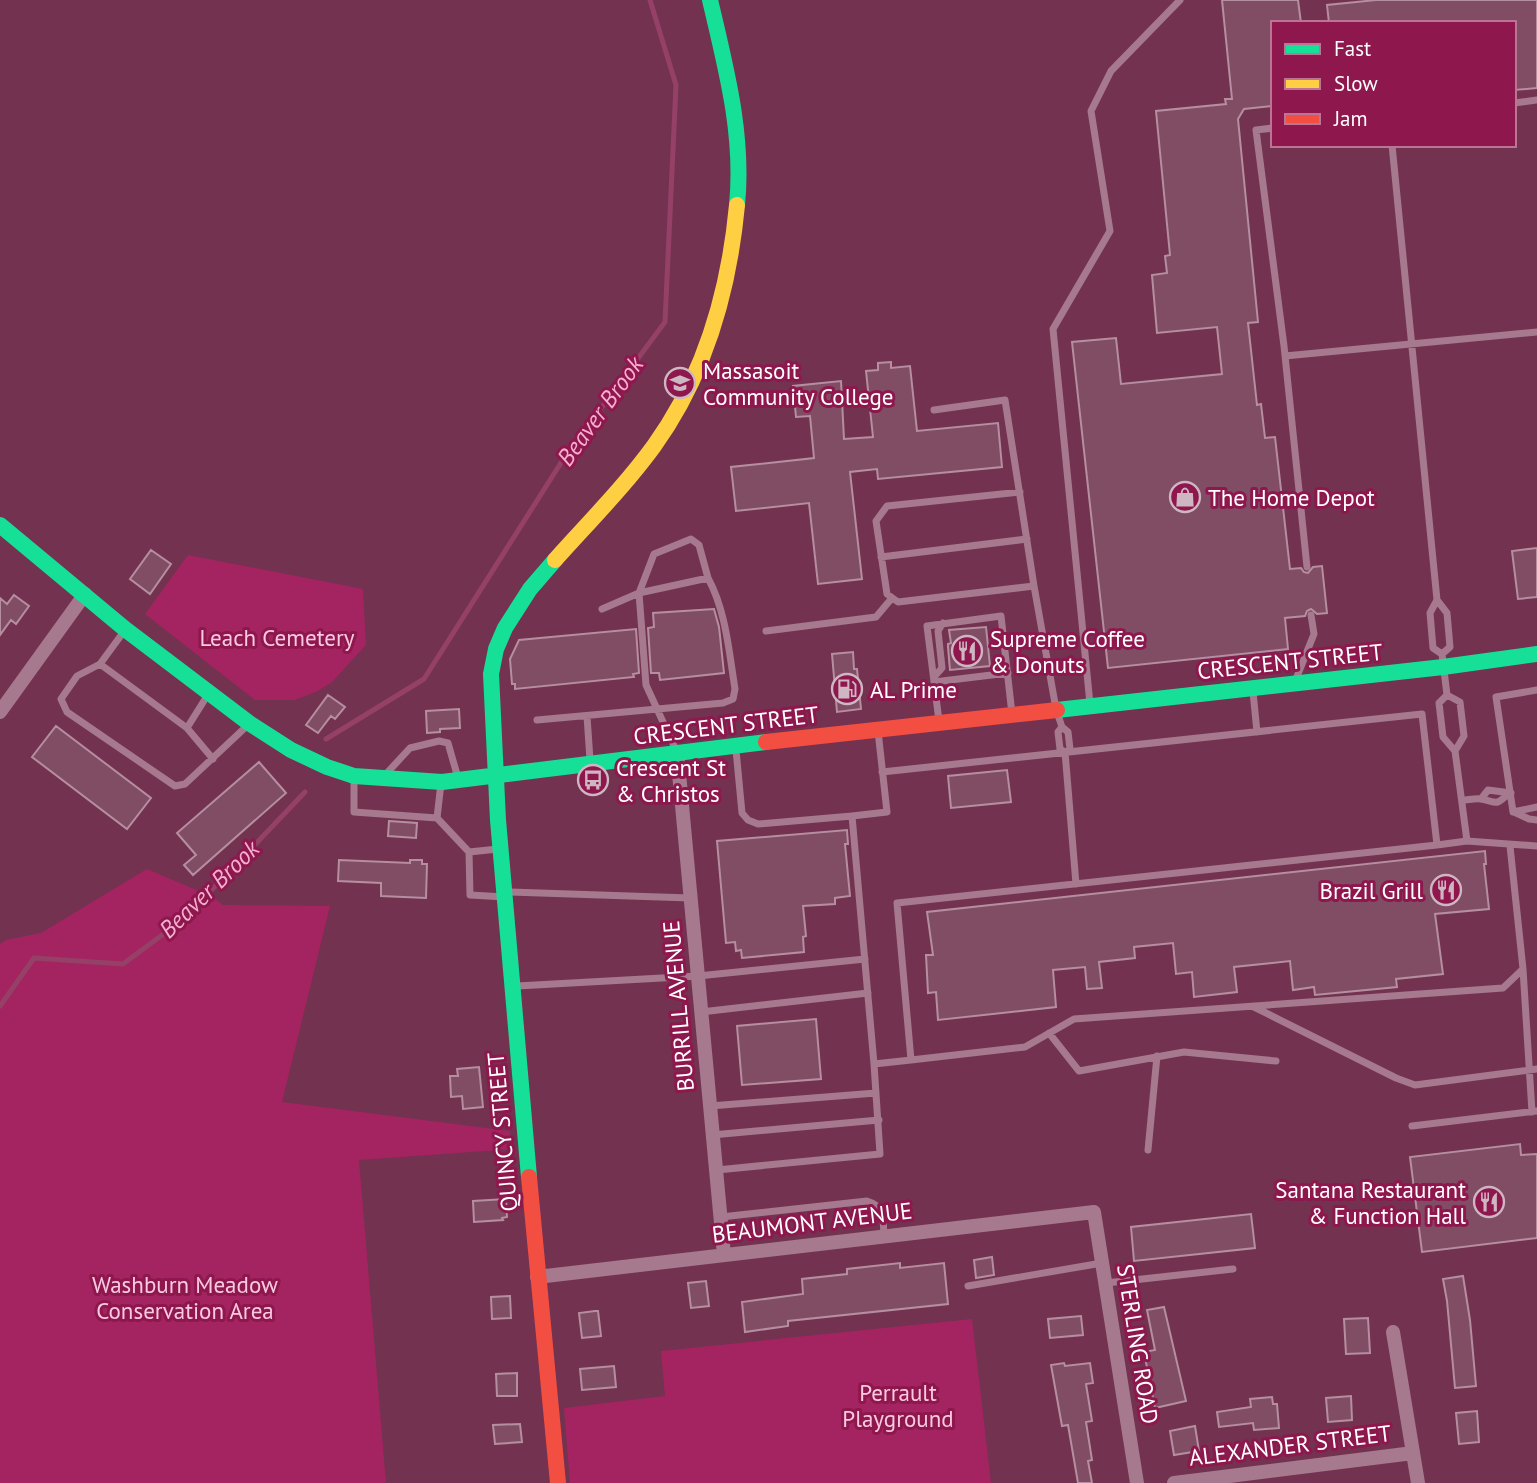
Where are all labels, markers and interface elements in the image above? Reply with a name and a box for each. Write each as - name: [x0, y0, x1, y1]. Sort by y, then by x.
- legend: [1271, 21, 1516, 147]
- text: Fast: [1334, 35, 1371, 62]
- text: Slow: [1334, 70, 1378, 97]
- text: Jam: [1333, 105, 1368, 132]
- water label: Beaver Brook: [550, 349, 651, 472]
- place label: Massasoit Community College: [703, 356, 894, 411]
- school or university icon: Massasoit Community College: [663, 366, 697, 400]
- shop icon: The Home Depot: [1168, 480, 1202, 514]
- place label: The Home Depot: [1208, 483, 1375, 512]
- park label: Leach Cemetery: [200, 623, 355, 652]
- place label: Supreme Coffee & Donuts: [990, 624, 1145, 679]
- restaurant icon: Supreme Coffee & Donuts: [950, 634, 984, 668]
- street label: CRESCENT STREET: [1196, 637, 1384, 685]
- fuel station icon: AL Prime: [830, 672, 864, 706]
- place label: AL Prime: [870, 675, 957, 704]
- street label: CRESCENT STREET: [632, 699, 820, 751]
- place label: Crescent St & Christos: [616, 753, 726, 808]
- bus stop icon: Crescent St & Christos: [576, 763, 610, 797]
- water label: Beaver Brook: [152, 833, 267, 944]
- restaurant icon: Brazil Grill: [1429, 873, 1463, 907]
- place label: Brazil Grill: [1320, 876, 1423, 905]
- street label: BURRILL AVENUE: [656, 919, 700, 1093]
- street label: QUINCY STREET: [481, 1051, 523, 1213]
- place label: Santana Restaurant & Function Hall: [1275, 1175, 1466, 1230]
- restaurant icon: Santana Restaurant & Function Hall: [1472, 1185, 1506, 1219]
- street label: BEAUMONT AVENUE: [710, 1195, 914, 1249]
- street label: STERLING ROAD: [1111, 1262, 1165, 1426]
- park label: Washburn Meadow Conservation Area: [92, 1270, 278, 1325]
- park label: Perrault Playground: [842, 1378, 954, 1433]
- street label: ALEXANDER STREET: [1187, 1418, 1393, 1472]

